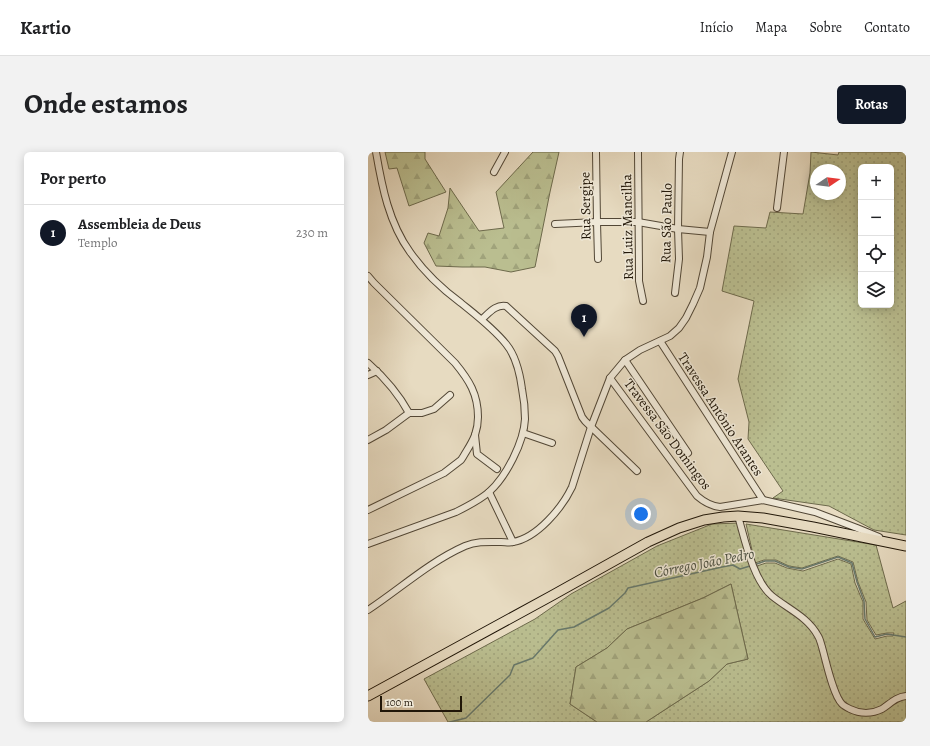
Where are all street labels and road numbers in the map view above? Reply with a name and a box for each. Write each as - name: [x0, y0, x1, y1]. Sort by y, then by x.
- street label: Rua Sergipe: [575, 172, 596, 240]
- street label: Rua Luiz Mancilha: [617, 173, 638, 280]
- street label: Rua São Paulo: [656, 183, 677, 263]
- street label: Travessa Antônio Arantes: [673, 349, 768, 480]
- street label: Travessa São Domingos: [619, 375, 716, 494]

